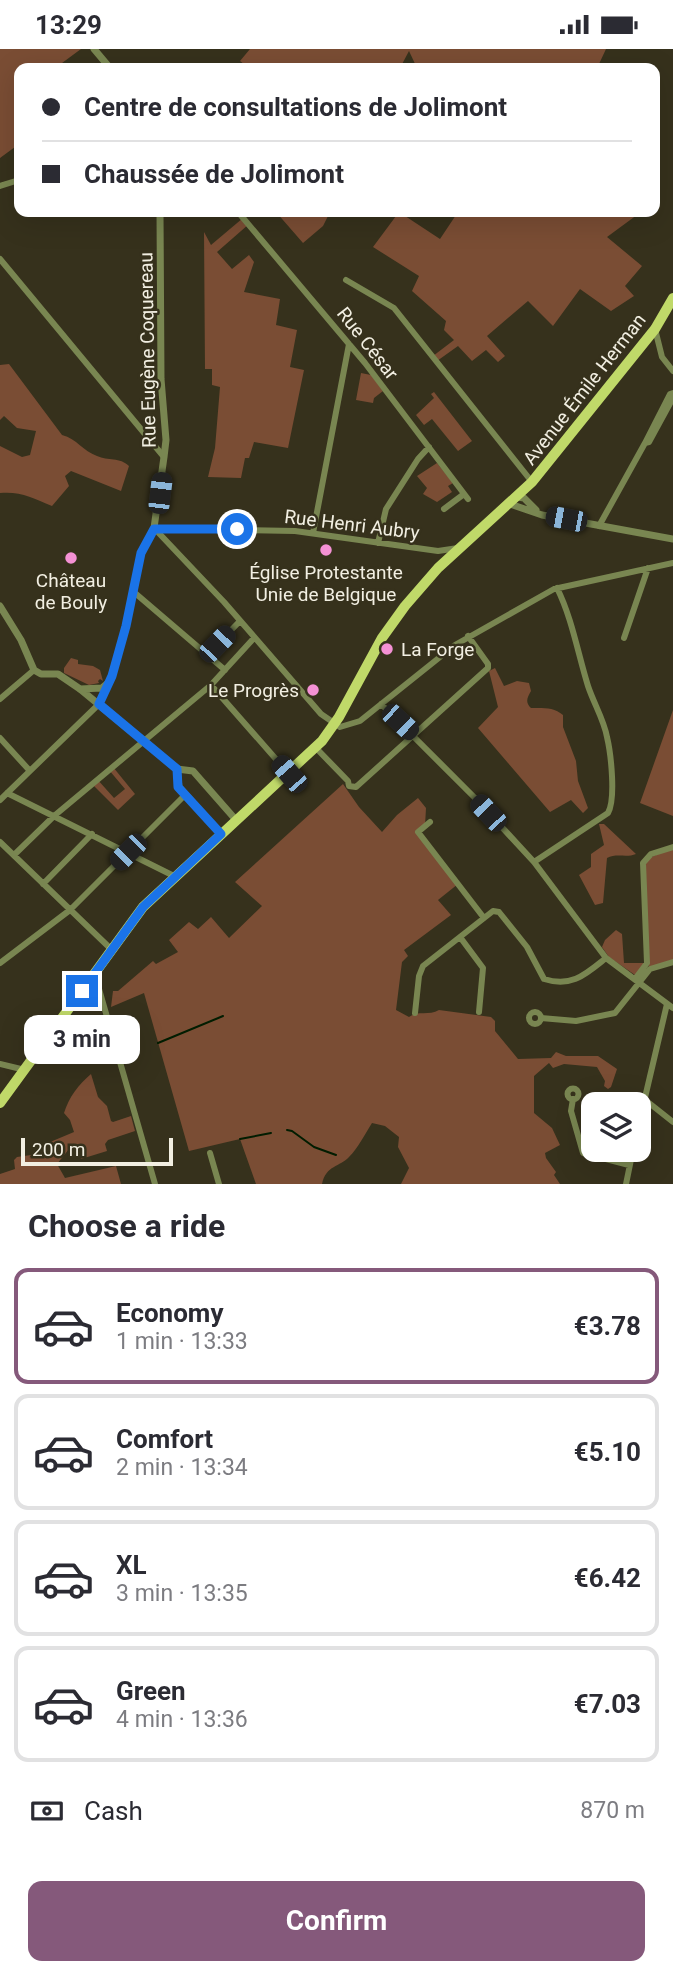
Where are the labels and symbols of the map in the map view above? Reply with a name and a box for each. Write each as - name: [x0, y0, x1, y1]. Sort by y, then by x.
- street label: Rue Eugène Coquereau: [134, 252, 161, 448]
- street label: Rue César: [332, 302, 403, 385]
- street label: Avenue Émile Herman: [518, 309, 651, 470]
- car: [148, 471, 173, 515]
- street label: Rue Henri Aubry: [283, 505, 421, 544]
- car: [544, 505, 589, 533]
- route start: [221, 513, 253, 545]
- marker: Église Protestante Unie de Belgique: [318, 542, 334, 558]
- marker: Château de Bouly: [63, 550, 79, 566]
- place label: Église Protestante Unie de Belgique: [249, 561, 403, 606]
- place label: Château de Bouly: [35, 569, 107, 614]
- car: [195, 622, 240, 666]
- place label: La Forge: [401, 638, 474, 661]
- marker: La Forge: [379, 641, 395, 657]
- place label: Le Progrès: [208, 679, 299, 702]
- marker: Le Progrès: [305, 682, 321, 698]
- car: [378, 700, 423, 744]
- car: [268, 751, 311, 797]
- car: [466, 790, 511, 836]
- car: [106, 830, 151, 874]
- route end: [66, 975, 98, 1007]
- callout: 3 min: [24, 1016, 140, 1065]
- scale bar: [21, 1135, 173, 1167]

